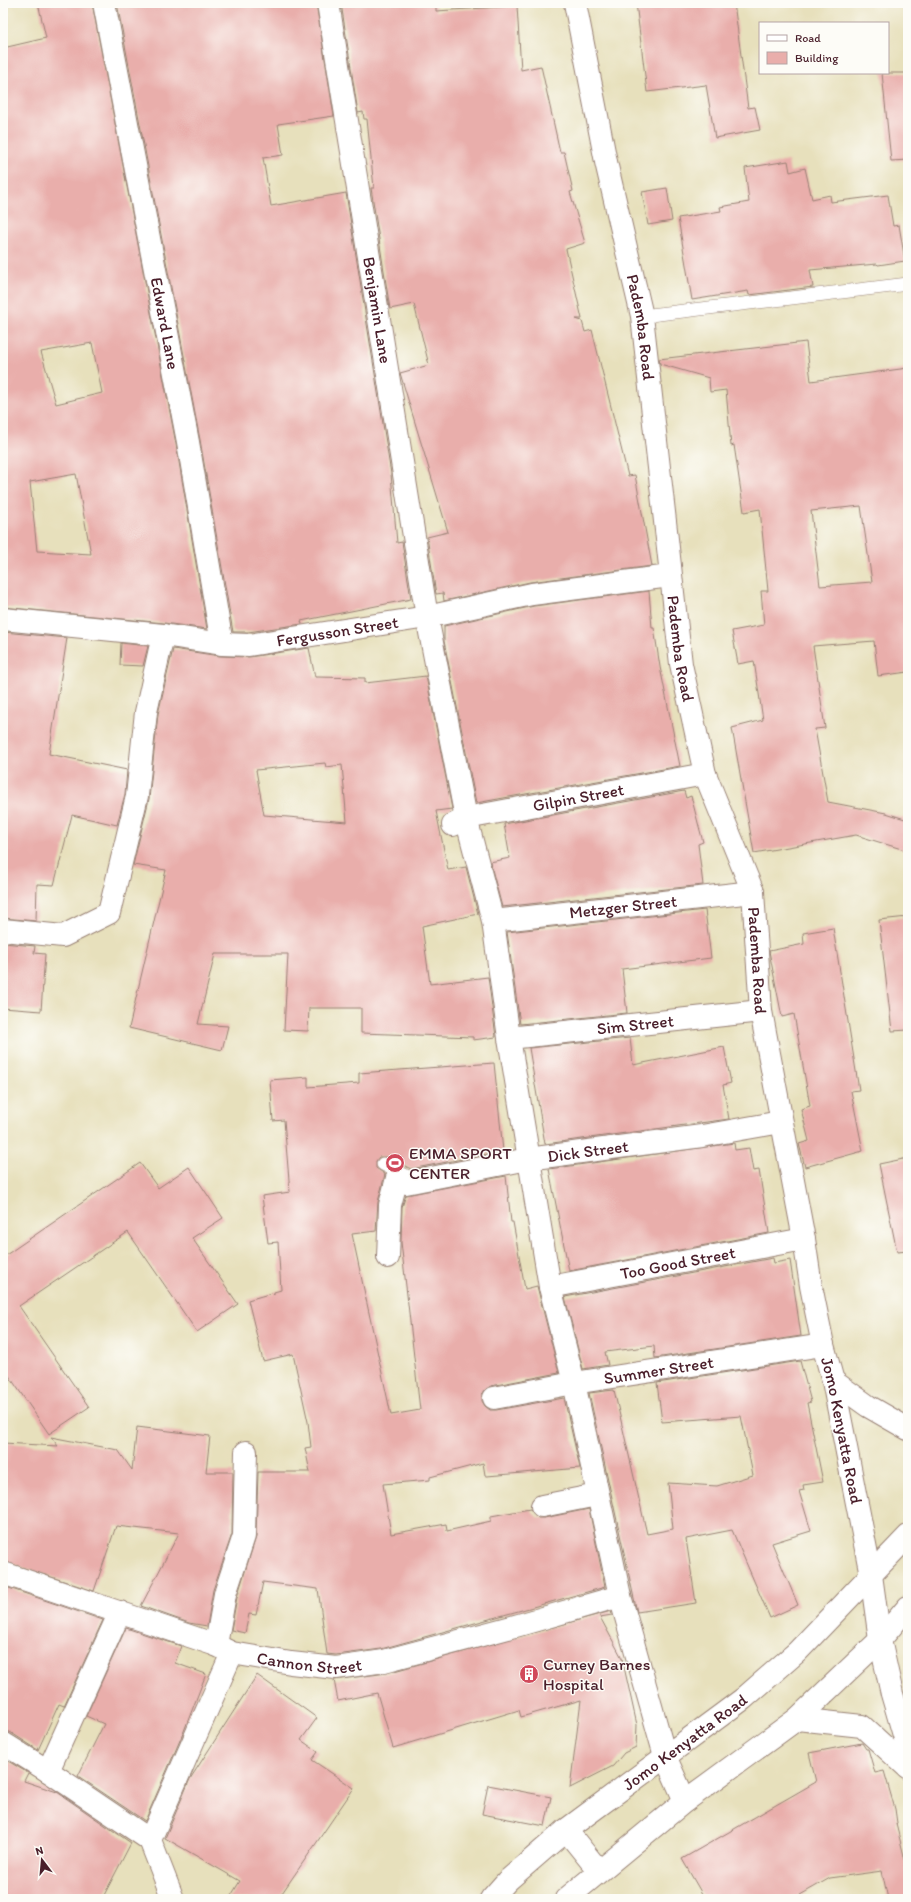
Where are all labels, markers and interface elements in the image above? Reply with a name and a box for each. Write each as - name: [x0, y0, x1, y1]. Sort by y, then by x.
- legend: [759, 22, 889, 74]
- text: Road: [795, 31, 821, 45]
- text: Building: [795, 51, 839, 65]
- street label: Benjamin Lane: [359, 255, 396, 365]
- street label: Pademba Road: [623, 272, 659, 382]
- street label: Edward Lane: [147, 275, 184, 371]
- street label: Pademba Road: [663, 594, 699, 704]
- street label: Fergusson Street: [275, 612, 400, 651]
- street label: Gilpin Street: [531, 779, 626, 816]
- street label: Metzger Street: [568, 891, 678, 922]
- street label: Pademba Road: [744, 906, 771, 1015]
- street label: Sim Street: [596, 1010, 675, 1039]
- street label: Dick Street: [546, 1136, 630, 1166]
- place label: EMMA SPORT CENTER: [409, 1143, 512, 1183]
- sports icon: EMMA SPORT CENTER: [384, 1152, 406, 1174]
- street label: Too Good Street: [619, 1242, 737, 1284]
- street label: Summer Street: [602, 1352, 715, 1388]
- street label: Jomo Kenyatta Road: [817, 1355, 867, 1506]
- street label: Cannon Street: [255, 1647, 363, 1678]
- place label: Curney Barnes Hospital: [543, 1654, 650, 1694]
- building icon: Curney Barnes Hospital: [518, 1663, 540, 1685]
- street label: Jomo Kenyatta Road: [619, 1689, 752, 1795]
- north arrow: [22, 1840, 62, 1880]
- text: N: [34, 1844, 45, 1858]

